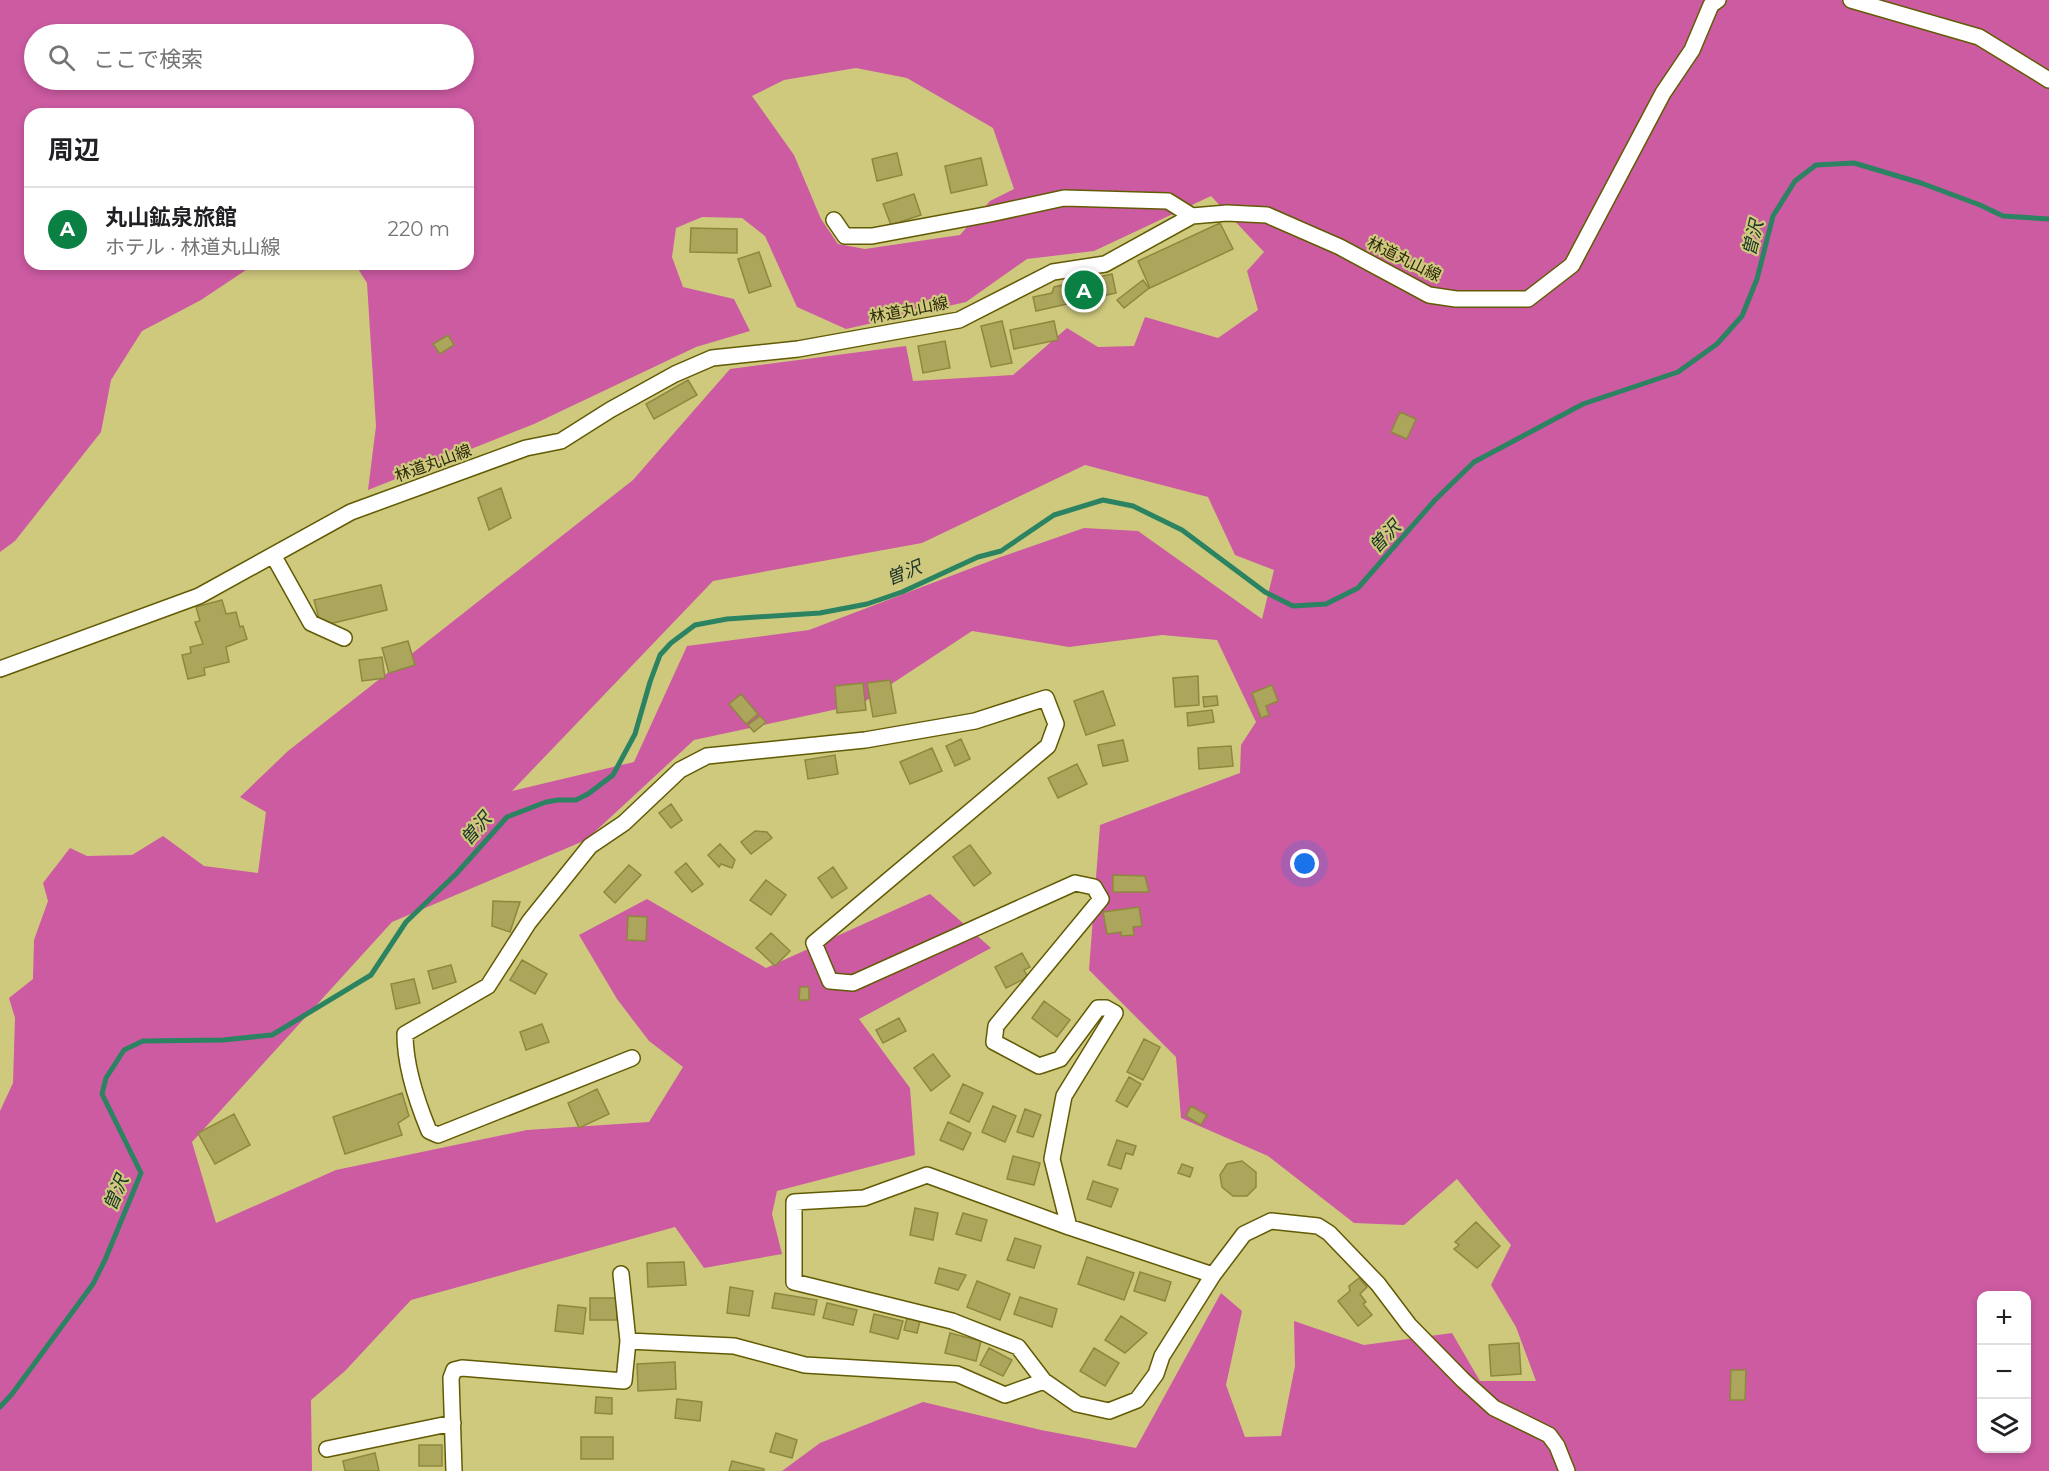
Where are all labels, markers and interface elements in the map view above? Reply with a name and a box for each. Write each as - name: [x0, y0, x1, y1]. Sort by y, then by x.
- search box: [24, 24, 474, 90]
- icon: search: [45, 41, 78, 74]
- text: ここで検索: [93, 46, 203, 73]
- text: 周辺: [48, 134, 100, 166]
- text: 丸山鉱泉旅館: [105, 204, 237, 231]
- water label: 曽沢: [1738, 216, 1769, 258]
- text: A: [60, 217, 75, 241]
- text: 220 m: [388, 217, 450, 241]
- street label: 林道丸山線: [1364, 233, 1444, 285]
- text: ホテル · 林道丸山線: [105, 235, 281, 259]
- pin: A: [1064, 268, 1104, 312]
- street label: 林道丸山線: [868, 293, 950, 327]
- street label: 林道丸山線: [392, 440, 474, 486]
- water label: 曽沢: [1365, 515, 1407, 558]
- water label: 曽沢: [883, 555, 927, 590]
- water label: 曽沢: [456, 807, 497, 850]
- your location: [1290, 849, 1319, 878]
- water label: 曽沢: [99, 1170, 134, 1214]
- map controls: [1977, 1291, 2031, 1453]
- button: +: [1977, 1291, 2031, 1345]
- button: −: [1977, 1345, 2031, 1399]
- button: layers: [1977, 1399, 2031, 1453]

